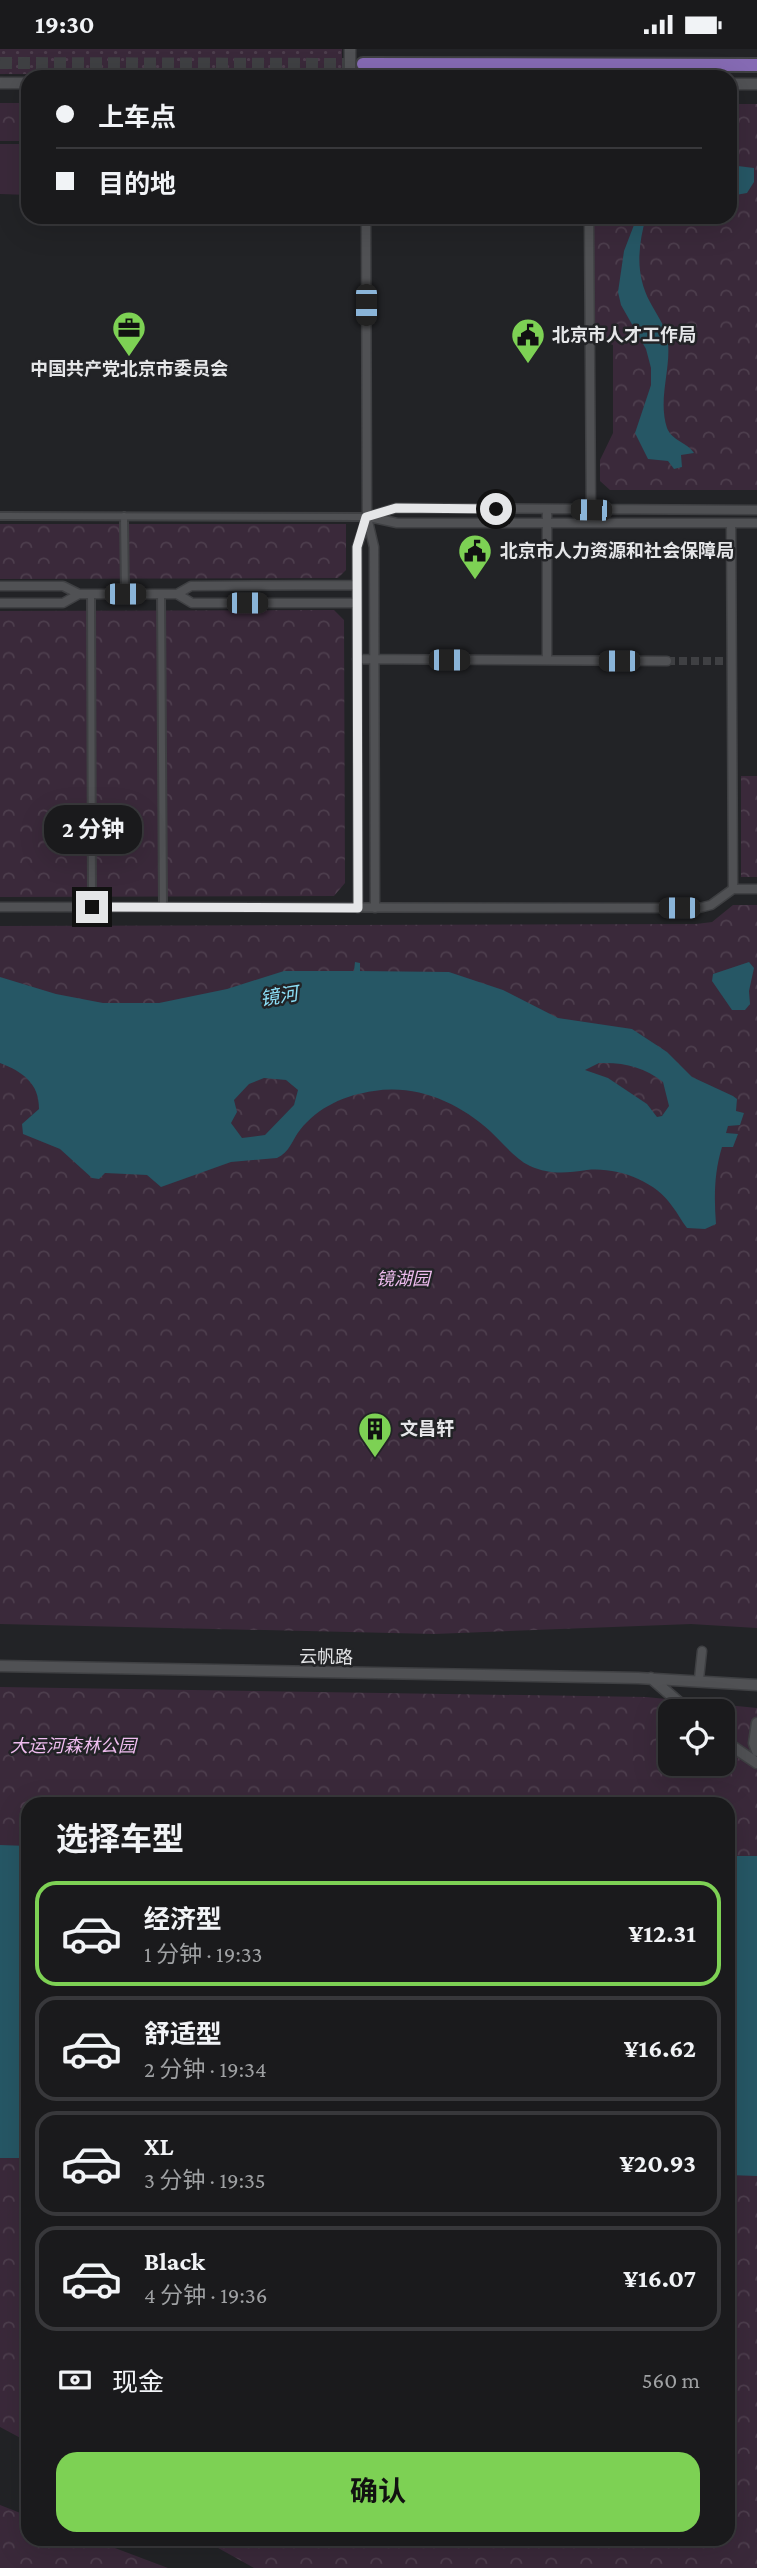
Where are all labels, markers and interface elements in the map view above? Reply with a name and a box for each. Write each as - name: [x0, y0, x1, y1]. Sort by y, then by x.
- text: 19:30: [35, 10, 95, 39]
- text: 上车点: [98, 103, 176, 132]
- text: 目的地: [98, 170, 176, 199]
- car: [356, 284, 377, 326]
- office icon: 中国共产党北京市委员会: [110, 309, 148, 358]
- public building icon: 北京市人才工作局: [509, 316, 547, 365]
- place label: 北京市人才工作局: [552, 325, 696, 345]
- place label: 中国共产党北京市委员会: [30, 359, 228, 379]
- route start: [480, 493, 512, 525]
- car: [570, 499, 613, 521]
- public building icon: 北京市人力资源和社会保障局: [456, 532, 494, 581]
- place label: 北京市人力资源和社会保障局: [500, 541, 734, 561]
- car: [105, 584, 147, 605]
- car: [227, 593, 269, 614]
- car: [429, 650, 471, 671]
- car: [599, 651, 641, 672]
- callout: 2 分钟: [43, 805, 141, 855]
- text: 2 分钟: [62, 816, 124, 842]
- route end: [76, 891, 108, 923]
- car: [659, 898, 701, 919]
- water label: 镜河: [259, 982, 303, 1009]
- park label: 镜湖园: [376, 1269, 433, 1289]
- building icon: 文昌轩: [356, 1410, 394, 1459]
- place label: 文昌轩: [400, 1418, 454, 1439]
- street label: 云帆路: [299, 1647, 353, 1667]
- map controls: [658, 1699, 735, 1776]
- button: locate: [658, 1699, 735, 1776]
- park label: 大运河森林公园: [10, 1736, 139, 1756]
- text: 选择车型: [56, 1821, 184, 1857]
- icon: car: [60, 1902, 123, 1965]
- text: 经济型: [144, 1905, 222, 1934]
- text: ¥12.31: [629, 1919, 696, 1948]
- text: 1 分钟 · 19:33: [144, 1941, 262, 1967]
- icon: car: [60, 2017, 123, 2080]
- text: 舒适型: [144, 2020, 222, 2049]
- text: ¥16.62: [624, 2034, 696, 2063]
- text: 2 分钟 · 19:34: [144, 2056, 267, 2082]
- icon: car: [60, 2132, 123, 2195]
- text: XL: [144, 2132, 173, 2161]
- text: ¥20.93: [620, 2149, 696, 2178]
- text: 3 分钟 · 19:35: [144, 2167, 266, 2193]
- icon: car: [60, 2247, 123, 2310]
- text: Black: [144, 2247, 205, 2276]
- text: ¥16.07: [623, 2264, 696, 2293]
- text: 4 分钟 · 19:36: [144, 2282, 267, 2308]
- icon: cash: [56, 2361, 94, 2399]
- text: 560 m: [642, 2367, 700, 2393]
- text: 现金: [112, 2368, 164, 2397]
- button: 确认: [56, 2452, 700, 2532]

